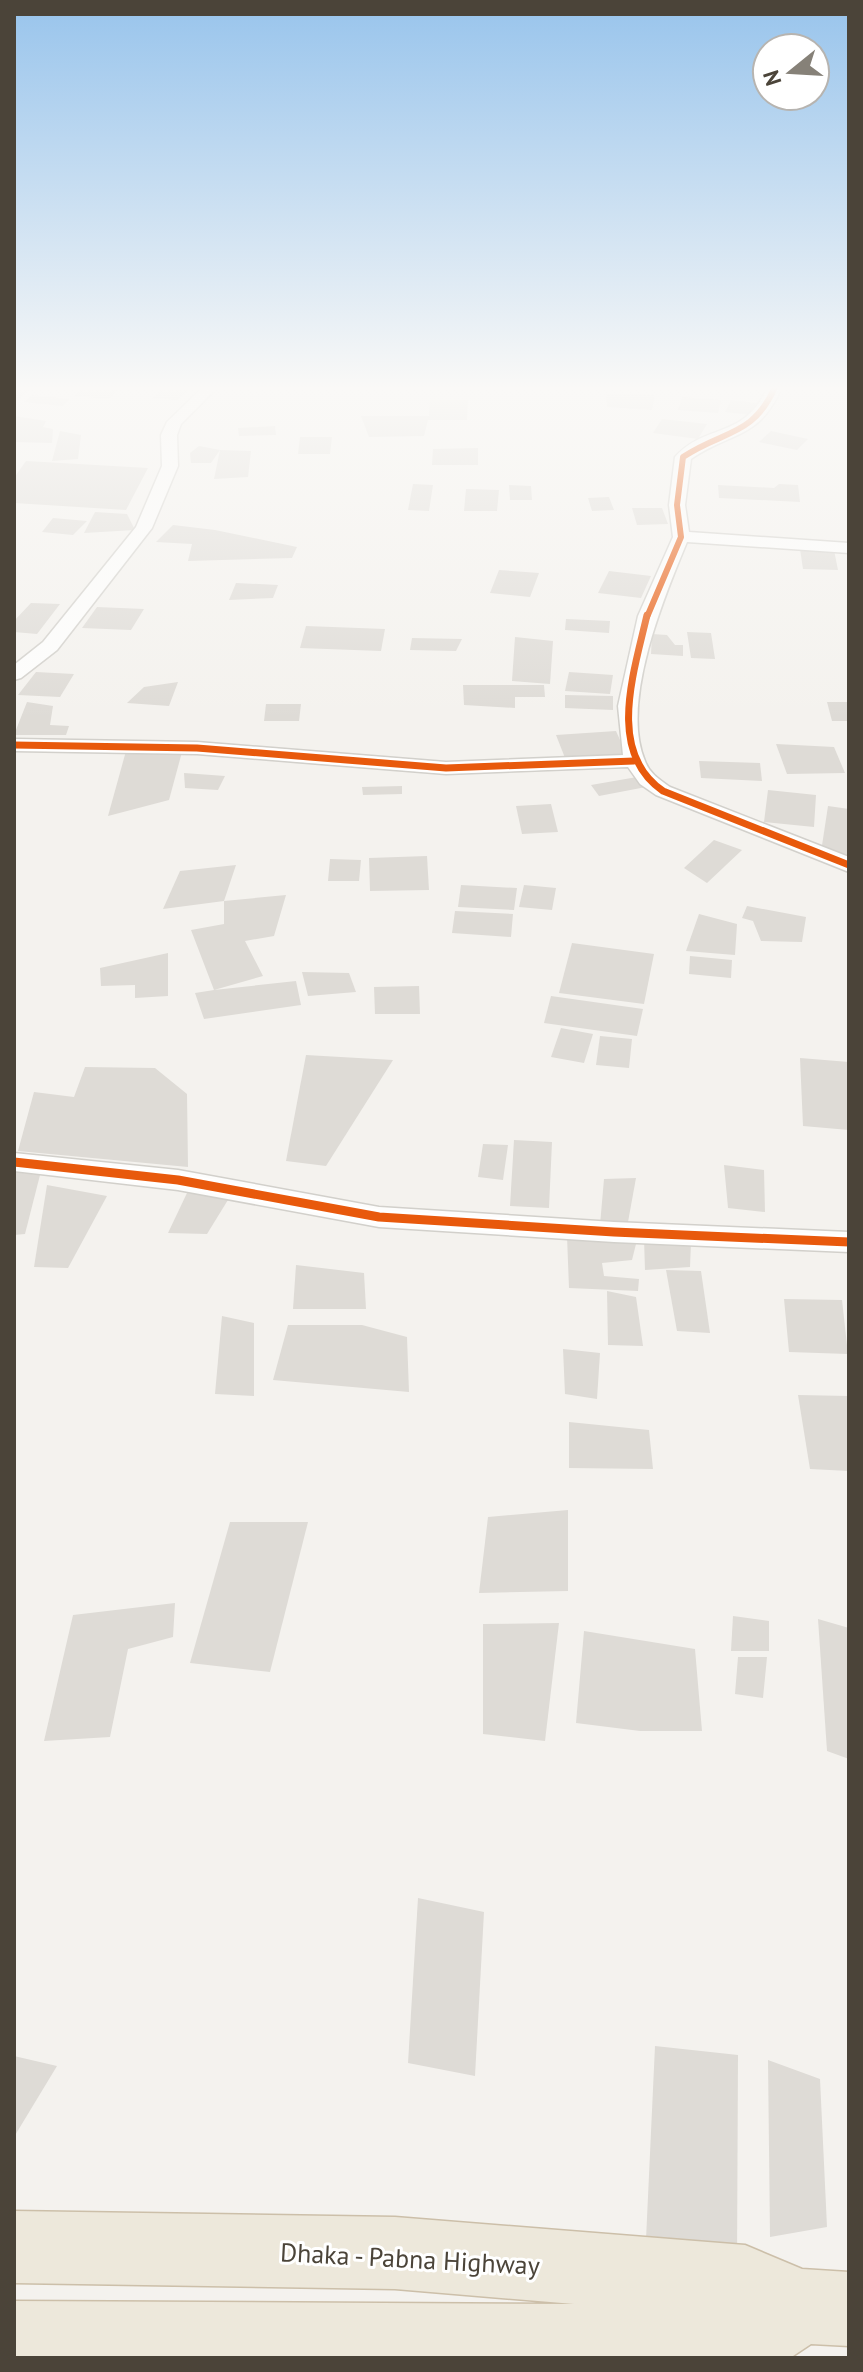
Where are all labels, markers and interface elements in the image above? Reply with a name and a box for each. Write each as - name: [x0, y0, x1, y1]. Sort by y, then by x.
- north arrow: [751, 32, 831, 112]
- text: N: [756, 67, 788, 89]
- street label: Dhaka - Pabna Highway: [279, 2235, 541, 2282]

